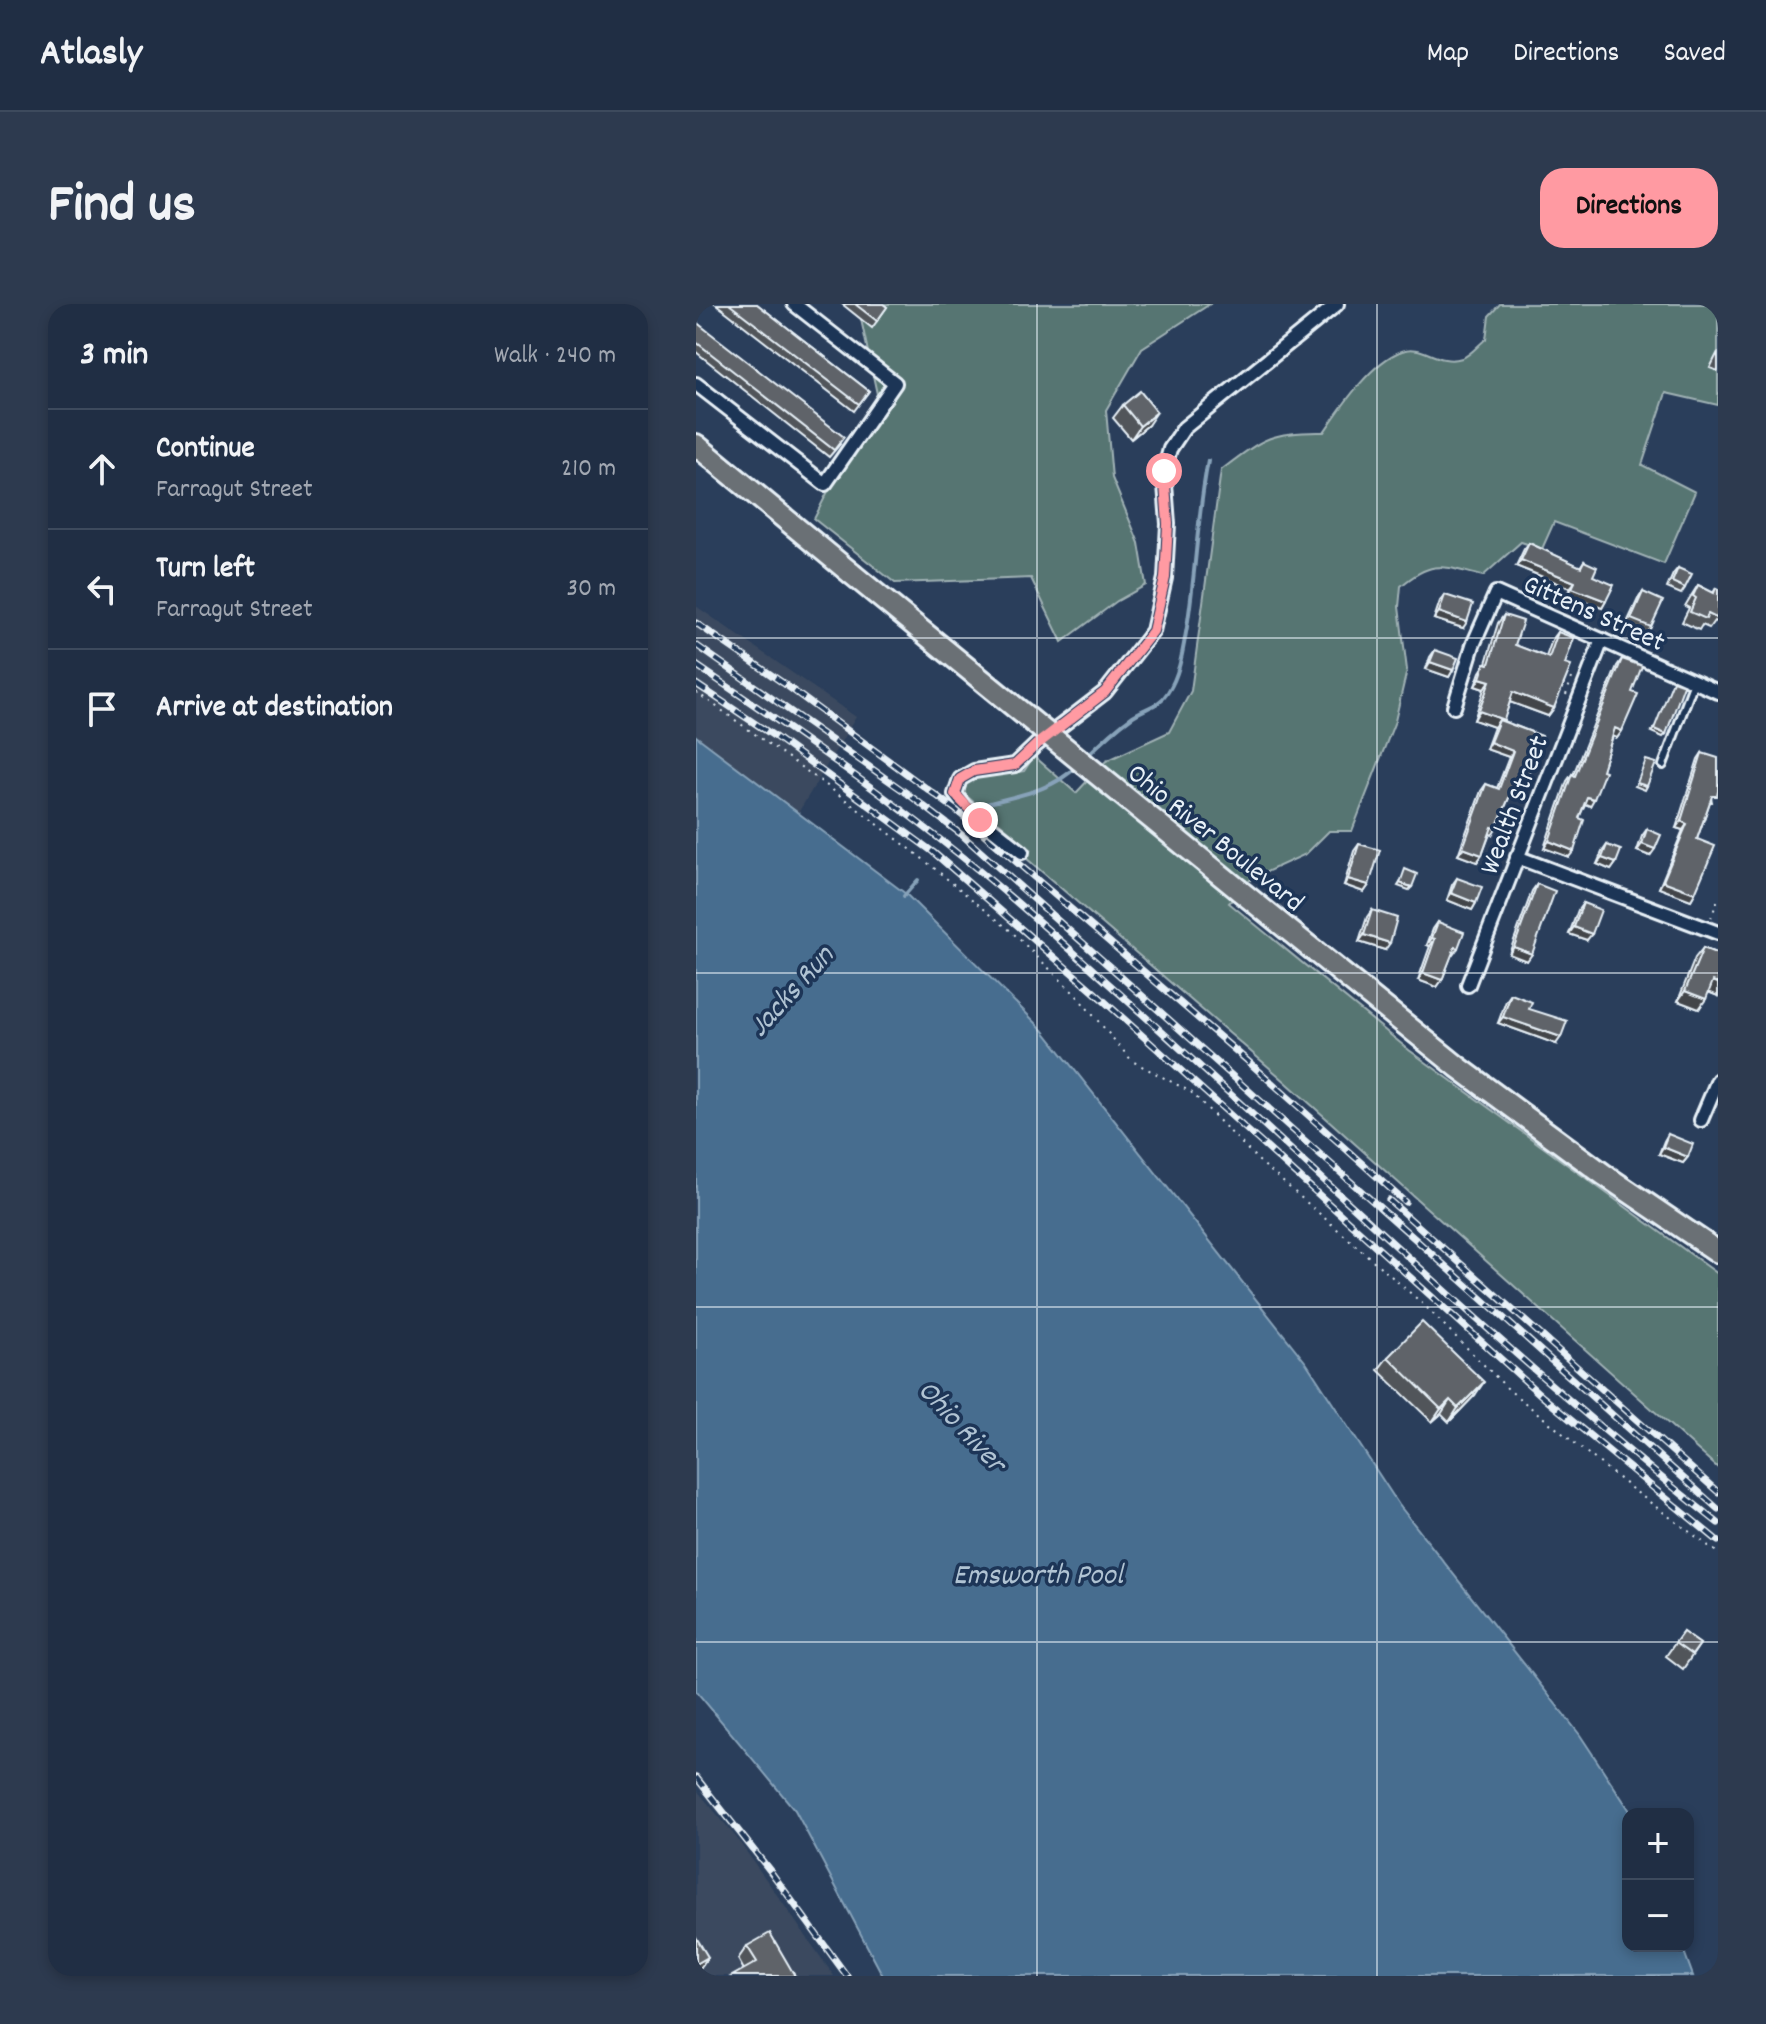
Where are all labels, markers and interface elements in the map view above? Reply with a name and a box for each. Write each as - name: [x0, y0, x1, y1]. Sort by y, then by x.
- text: Atlasly: [40, 28, 142, 83]
- text: Map: [1427, 35, 1469, 75]
- text: Directions: [1513, 35, 1619, 75]
- text: Saved: [1663, 35, 1726, 75]
- text: Find us: [48, 168, 196, 248]
- button: Directions: [1540, 168, 1718, 248]
- text: 3 min: [80, 332, 148, 381]
- text: Walk · 240 m: [494, 338, 616, 375]
- text: Continue: [156, 429, 255, 472]
- icon: ahead: [80, 447, 124, 491]
- text: 210 m: [561, 451, 616, 488]
- route start: [1146, 453, 1182, 489]
- text: Farragut Street: [156, 472, 313, 509]
- text: Turn left: [156, 549, 255, 592]
- street label: Gittens Street: [1516, 566, 1670, 665]
- icon: left: [80, 567, 124, 611]
- text: 30 m: [566, 571, 616, 608]
- text: Farragut Street: [156, 592, 313, 629]
- icon: arrive: [80, 687, 124, 731]
- text: Arrive at destination: [156, 688, 393, 731]
- street label: Wealth Street: [1472, 731, 1561, 881]
- street label: Ohio River Boulevard: [1117, 756, 1311, 924]
- route end: [962, 802, 998, 838]
- water label: Jacks Run: [740, 937, 847, 1048]
- water label: Ohio River: [905, 1372, 1016, 1486]
- water label: Emsworth Pool: [953, 1556, 1126, 1599]
- map controls: [1622, 1808, 1694, 1952]
- button: +: [1622, 1808, 1694, 1880]
- button: −: [1622, 1880, 1694, 1952]

